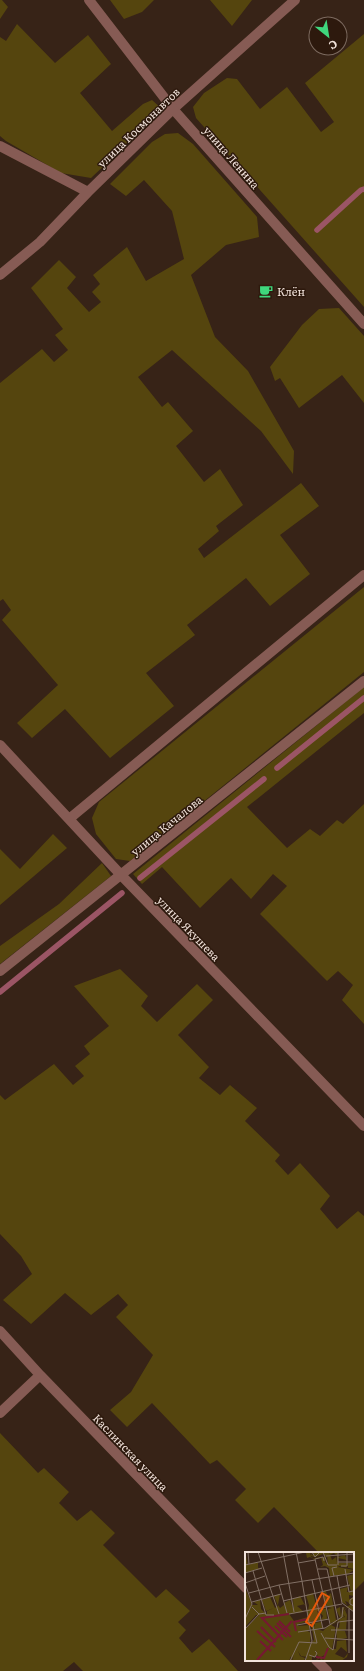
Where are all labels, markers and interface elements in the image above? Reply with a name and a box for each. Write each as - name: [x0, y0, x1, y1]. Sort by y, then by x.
- north arrow: [308, 16, 348, 56]
- text: С: [326, 37, 341, 55]
- street label: улица Космонавтов: [93, 83, 183, 171]
- street label: улица Ленина: [200, 122, 264, 192]
- cafe icon: Клён: [258, 283, 274, 299]
- place label: Клён: [277, 283, 305, 299]
- street label: улица Качалова: [127, 791, 205, 859]
- street label: улица Якушева: [154, 892, 224, 964]
- street label: Каслинская улица: [90, 1410, 172, 1494]
- inset map: [245, 1552, 354, 1661]

